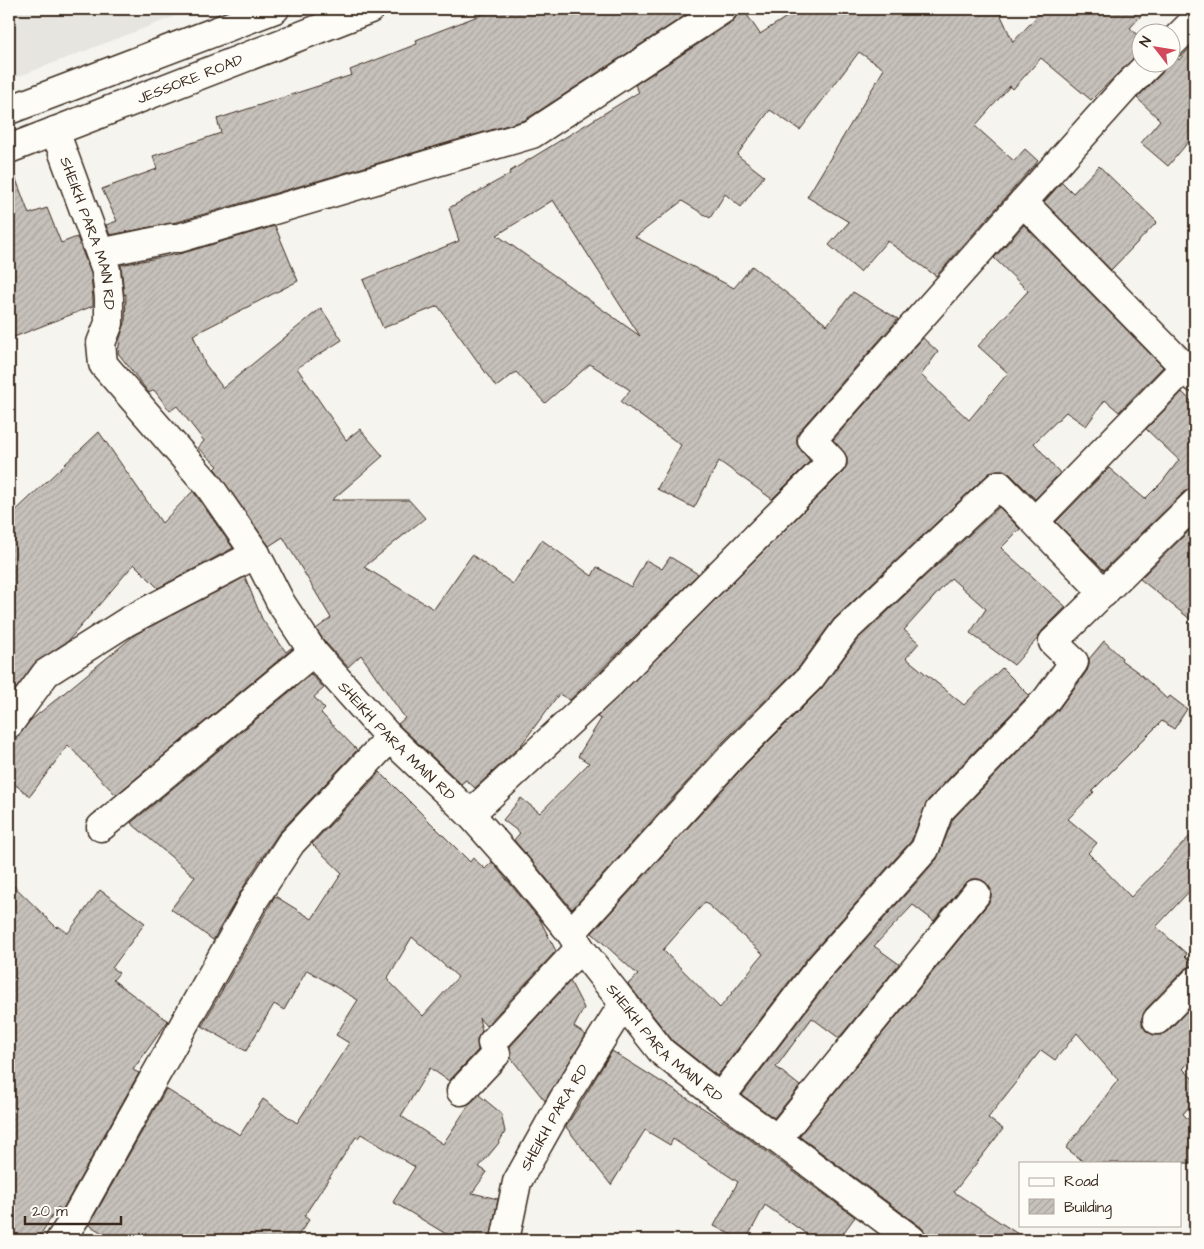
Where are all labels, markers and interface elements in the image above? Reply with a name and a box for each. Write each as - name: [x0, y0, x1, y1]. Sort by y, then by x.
- north arrow: [1132, 22, 1182, 72]
- text: N: [1135, 33, 1157, 51]
- street label: JESSORE ROAD: [134, 49, 246, 109]
- street label: SHEIKH PARA MAIN RD: [55, 154, 120, 310]
- street label: SHEIKH PARA MAIN RD: [333, 677, 460, 806]
- street label: SHEIKH PARA MAIN RD: [602, 979, 728, 1107]
- street label: SHEIKH PARA RD: [515, 1060, 594, 1174]
- legend: [1019, 1162, 1182, 1226]
- text: Road: [1064, 1171, 1099, 1192]
- scale bar: [25, 1194, 121, 1226]
- text: Building: [1064, 1197, 1112, 1219]
- text: 20 m: [32, 1201, 68, 1222]

